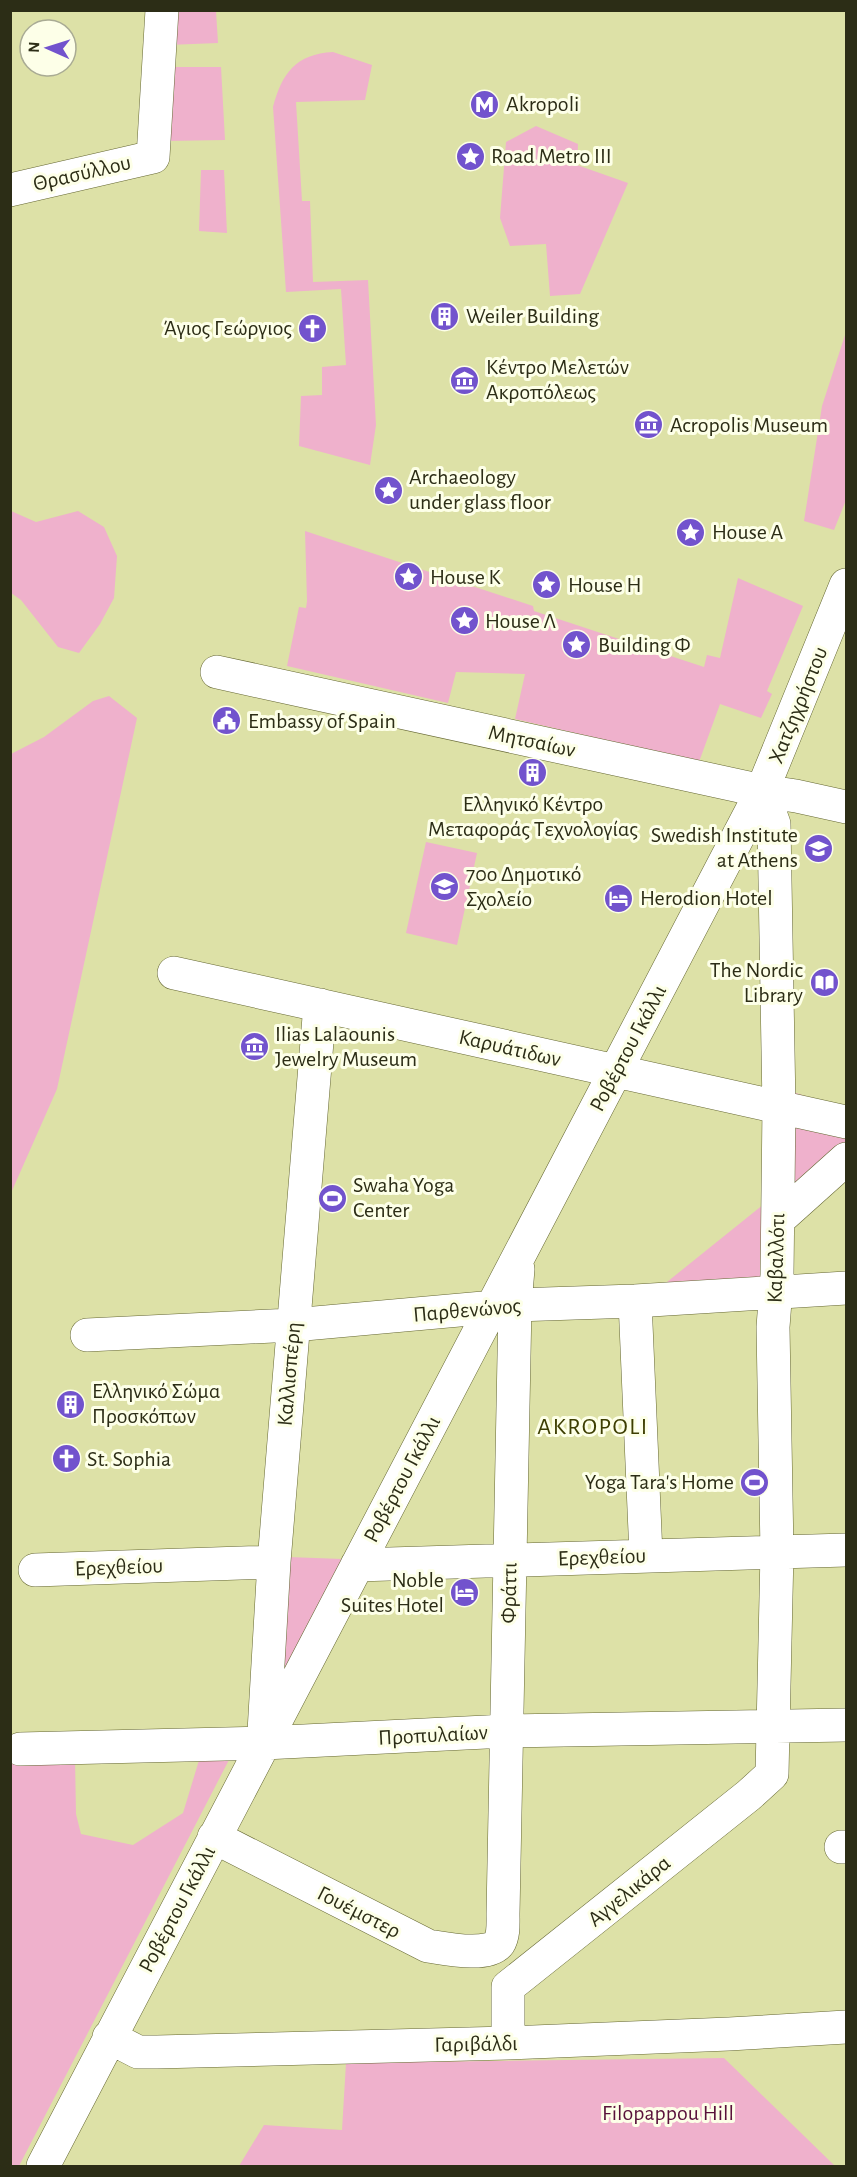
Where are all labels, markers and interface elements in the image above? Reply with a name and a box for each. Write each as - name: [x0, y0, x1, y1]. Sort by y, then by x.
- north arrow: [18, 18, 78, 78]
- text: N: [26, 41, 42, 53]
- metro station icon: Akropoli: [469, 88, 501, 120]
- place label: Akropoli: [506, 93, 579, 115]
- place icon: Road Metro III: [454, 140, 486, 172]
- place label: Road Metro III: [491, 145, 612, 167]
- street label: Θρασύλλου: [31, 151, 133, 195]
- building icon: Weiler Building: [429, 300, 461, 332]
- place label: Weiler Building: [466, 305, 599, 327]
- church icon: Άγιος Γεώργιος: [297, 312, 329, 344]
- place label: Άγιος Γεώργιος: [163, 317, 292, 339]
- place label: Κέντρο Μελετών Ακροπόλεως: [486, 356, 629, 403]
- museum icon: Κέντρο Μελετών Ακροπόλεως: [449, 364, 481, 396]
- museum icon: Acropolis Museum: [633, 409, 665, 441]
- place label: Acropolis Museum: [670, 414, 828, 436]
- place label: Archaeology under glass floor: [409, 466, 551, 513]
- place icon: Archaeology under glass floor: [372, 474, 404, 506]
- place icon: House A: [675, 516, 707, 548]
- place label: House A: [712, 521, 784, 543]
- place icon: House K: [393, 561, 425, 593]
- place label: House K: [430, 566, 502, 588]
- place icon: House H: [531, 569, 563, 601]
- place label: House H: [568, 574, 642, 596]
- place icon: House Λ: [448, 605, 480, 637]
- place label: House Λ: [485, 610, 557, 632]
- place icon: Building Φ: [561, 629, 593, 661]
- place label: Building Φ: [598, 634, 691, 656]
- street label: Χατζηχρήστου: [765, 643, 831, 767]
- public building icon: Embassy of Spain: [211, 705, 243, 737]
- place label: Embassy of Spain: [248, 710, 396, 732]
- street label: Μητσαίων: [486, 721, 578, 761]
- building icon: Ελληνικό Κέντρο Μεταφοράς Τεχνολογίας: [517, 756, 549, 788]
- place label: Ελληνικό Κέντρο Μεταφοράς Τεχνολογίας: [428, 793, 638, 840]
- place label: Swedish Institute at Athens: [651, 824, 798, 871]
- school or university icon: Swedish Institute at Athens: [803, 832, 835, 864]
- place label: 70ο Δημοτικό Σχολείο: [466, 863, 581, 910]
- school or university icon: 70ο Δημοτικό Σχολείο: [429, 871, 461, 903]
- hotel icon: Herodion Hotel: [603, 882, 635, 914]
- place label: Herodion Hotel: [640, 887, 773, 909]
- place label: The Nordic Library: [710, 959, 804, 1006]
- library icon: The Nordic Library: [808, 967, 840, 999]
- street label: Ροβέρτου Γκάλλι: [586, 981, 670, 1115]
- place label: Ilias Lalaounis Jewelry Museum: [275, 1023, 417, 1070]
- street label: Καρυάτιδων: [457, 1026, 563, 1070]
- museum icon: Ilias Lalaounis Jewelry Museum: [238, 1031, 270, 1063]
- place label: Swaha Yoga Center: [353, 1174, 454, 1221]
- sports icon: Swaha Yoga Center: [316, 1182, 348, 1214]
- street label: Καβαλλότι: [763, 1213, 789, 1303]
- street label: Παρθενώνος: [412, 1294, 522, 1326]
- street label: Καλλισπέρη: [273, 1321, 305, 1427]
- place label: Ελληνικό Σώμα Προσκόπων: [92, 1380, 220, 1427]
- building icon: Ελληνικό Σώμα Προσκόπων: [55, 1388, 87, 1420]
- street label: Ροβέρτου Γκάλλι: [360, 1412, 444, 1546]
- district label: AKROPOLI: [537, 1415, 649, 1439]
- church icon: St. Sophia: [50, 1443, 82, 1475]
- place label: St. Sophia: [87, 1448, 171, 1470]
- sports icon: Yoga Tara's Home: [739, 1466, 771, 1498]
- place label: Yoga Tara's Home: [585, 1471, 734, 1493]
- street label: Ερεχθείου: [557, 1544, 647, 1570]
- street label: Ερεχθείου: [74, 1554, 164, 1580]
- street label: Φράττι: [497, 1562, 521, 1624]
- place label: Noble Suites Hotel: [341, 1569, 444, 1616]
- hotel icon: Noble Suites Hotel: [449, 1577, 481, 1609]
- street label: Προπυλαίων: [378, 1721, 488, 1749]
- street label: Ροβέρτου Γκάλλι: [135, 1842, 219, 1976]
- street label: Αγγελικάρα: [584, 1851, 674, 1931]
- street label: Γουέμστερ: [314, 1882, 404, 1942]
- street label: Γαριβάλδι: [434, 2032, 518, 2056]
- park label: Filopappou Hill: [602, 2102, 734, 2124]

